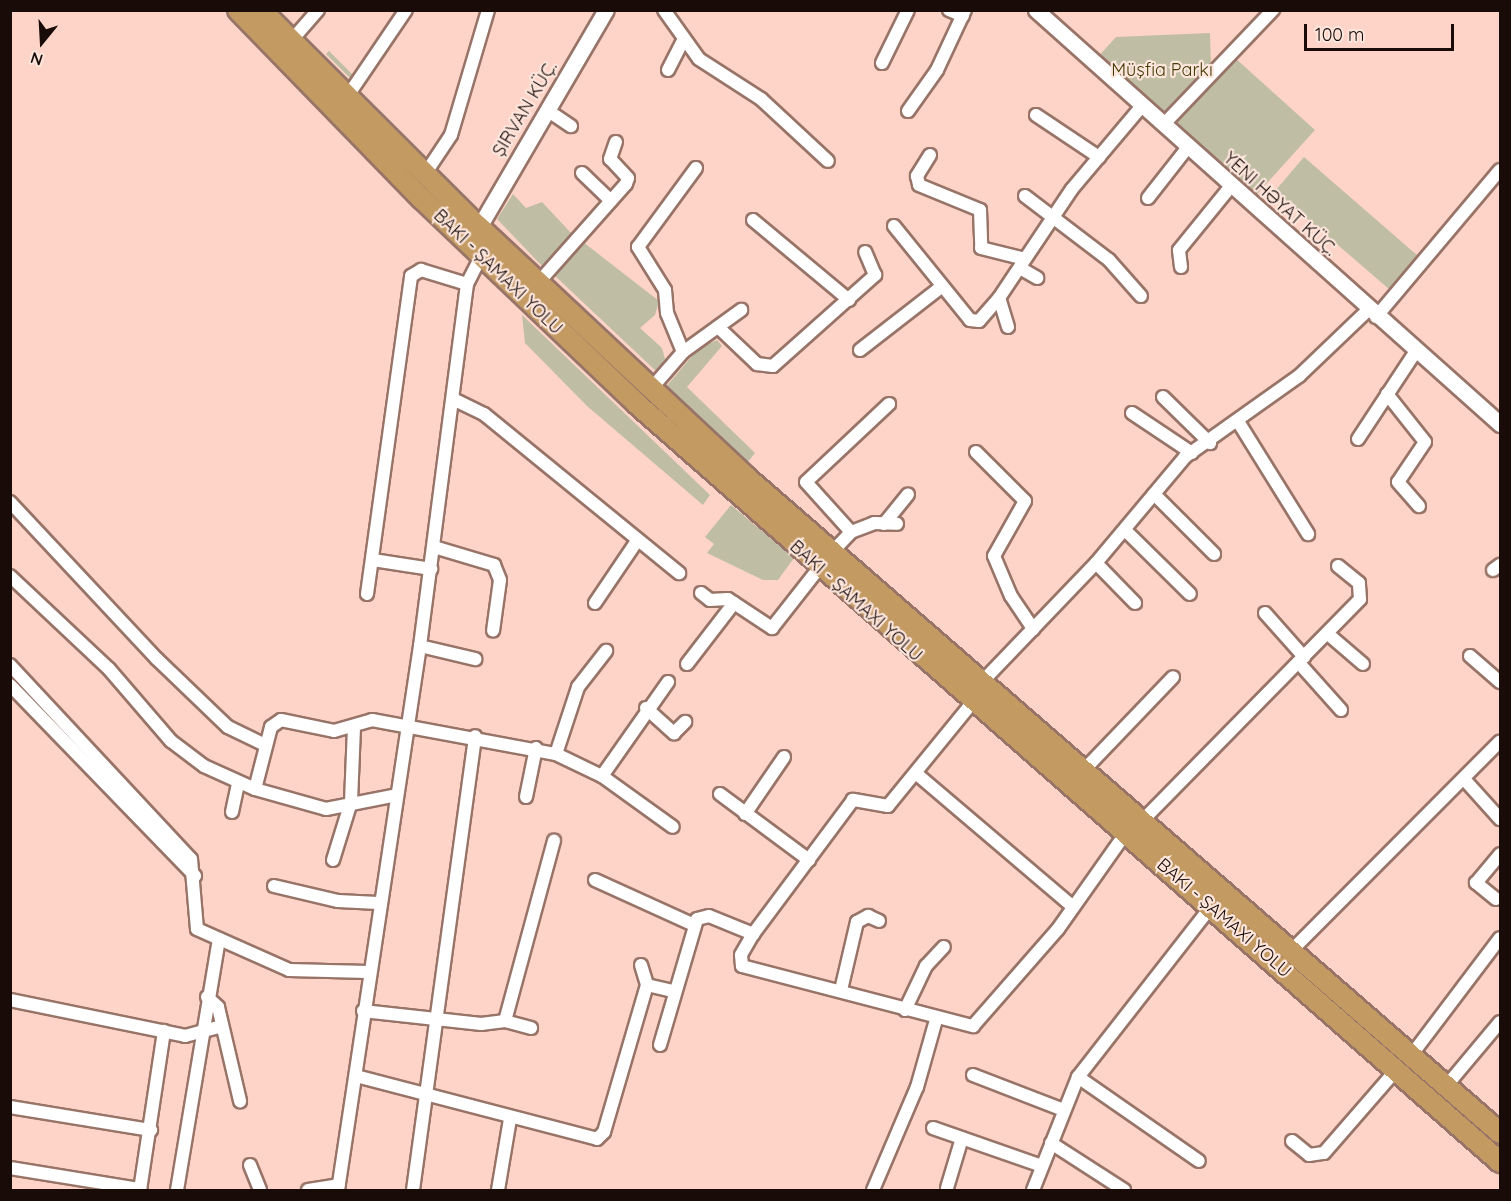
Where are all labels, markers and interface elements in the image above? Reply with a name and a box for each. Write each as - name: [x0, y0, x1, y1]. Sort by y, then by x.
- north arrow: [12, 12, 72, 72]
- scale bar: [1307, 12, 1457, 50]
- text: 100 m: [1315, 23, 1364, 46]
- text: N: [28, 48, 45, 70]
- street label: ŞIRVAN KÜÇ.: [488, 58, 562, 160]
- park label: Müşfia Parkı: [1111, 59, 1213, 81]
- street label: YENI HƏYAT KÜÇ.: [1219, 147, 1341, 261]
- street label: BAKI - ŞAMAXI YOLU: [429, 205, 567, 339]
- street label: BAKI - ŞAMAXI YOLU: [785, 536, 927, 666]
- street label: BAKI - ŞAMAXI YOLU: [1152, 854, 1296, 982]

